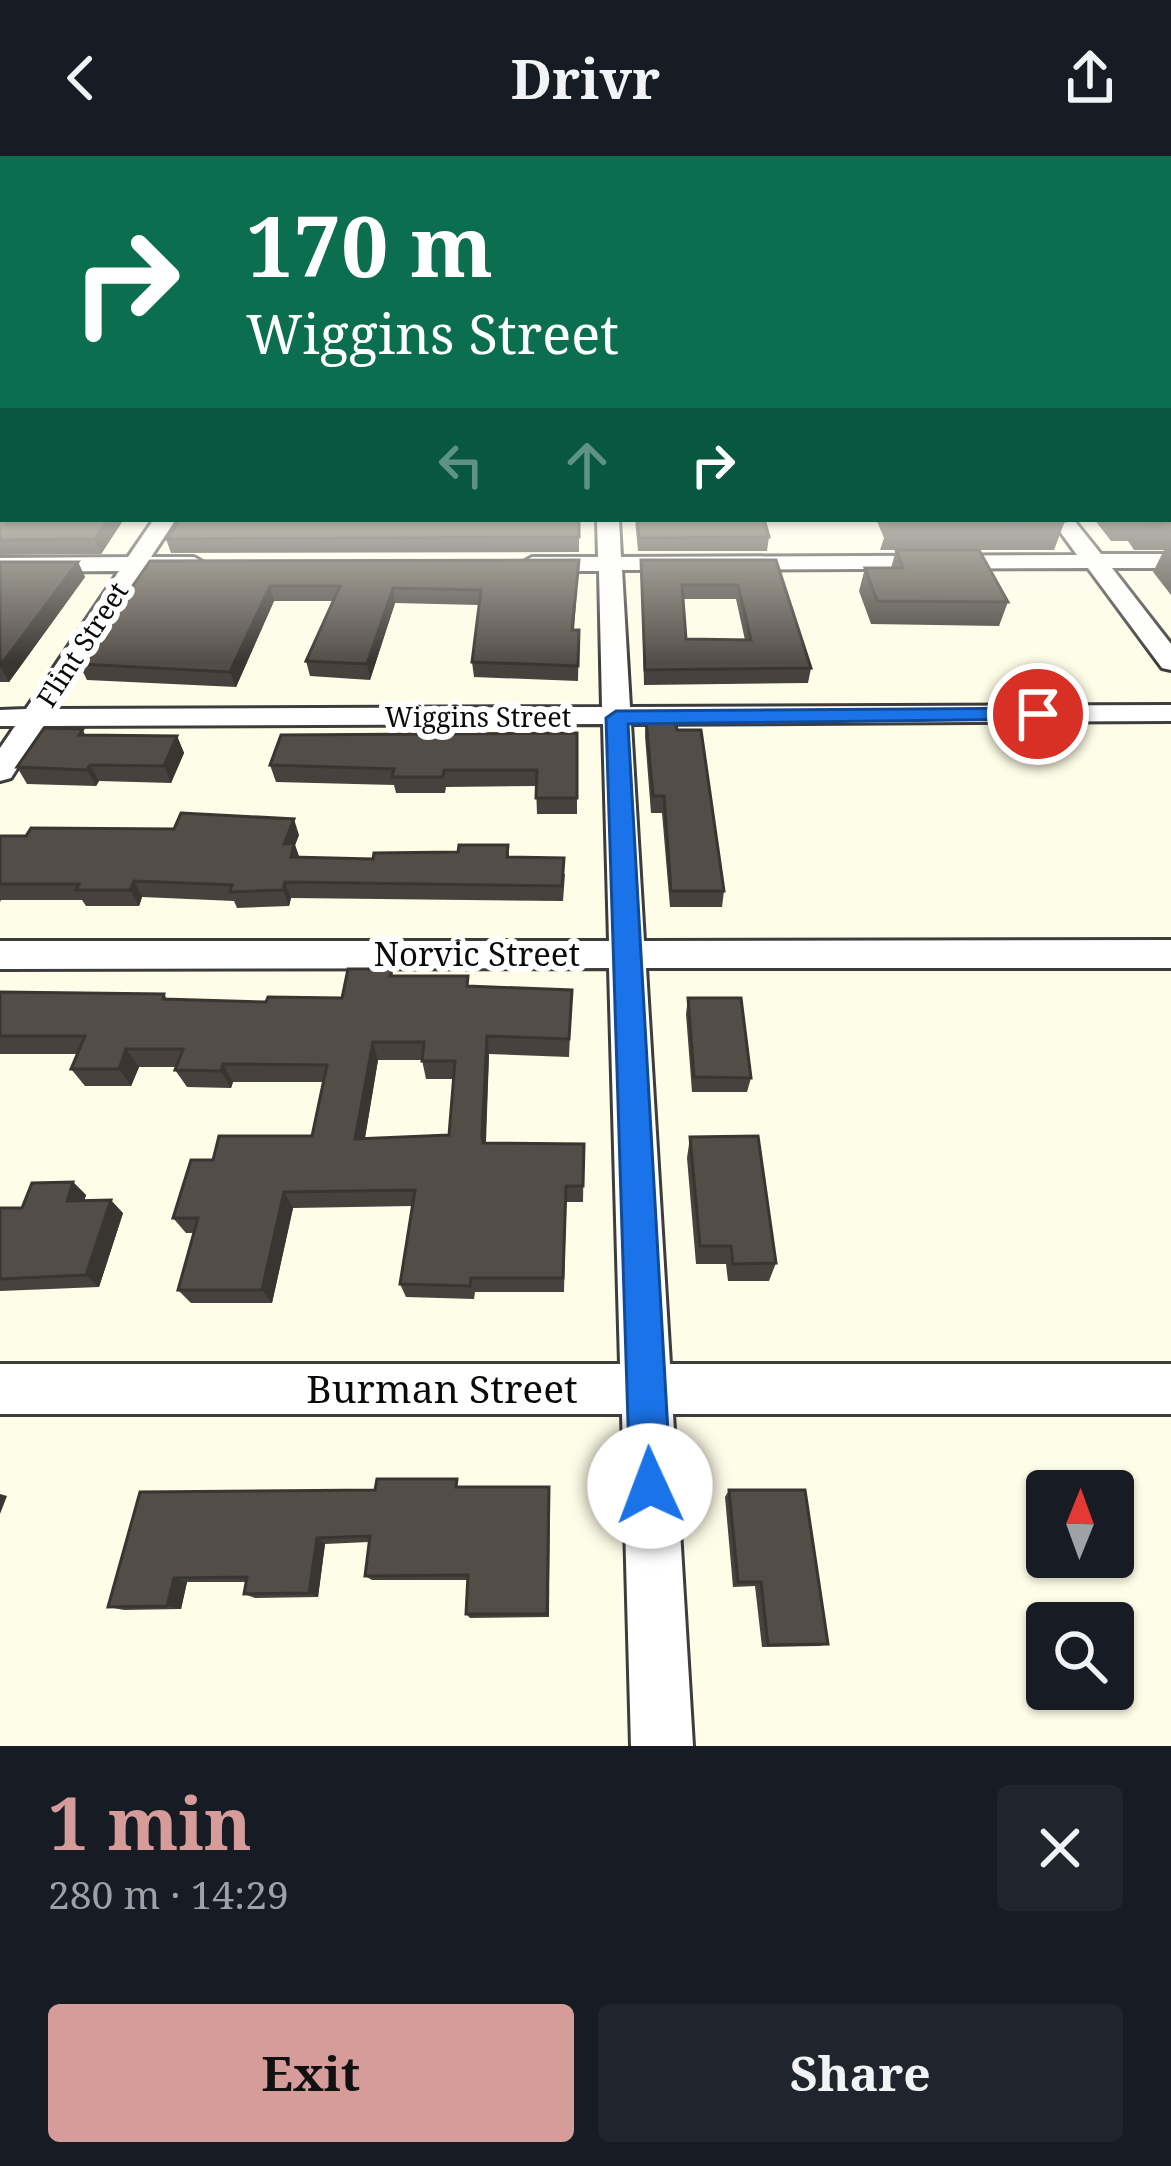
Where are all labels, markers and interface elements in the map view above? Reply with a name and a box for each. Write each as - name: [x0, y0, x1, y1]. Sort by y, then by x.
- text: Drivr: [511, 41, 660, 115]
- icon: back: [48, 45, 114, 111]
- icon: share: [1057, 45, 1123, 111]
- text: 170 m: [246, 187, 493, 302]
- icon: right: [48, 204, 204, 360]
- text: Wiggins Street: [246, 296, 619, 370]
- icon: left: [428, 432, 494, 498]
- icon: ahead: [554, 432, 620, 498]
- icon: right: [680, 432, 746, 498]
- street label: Flint Street: [28, 574, 136, 714]
- pin: [987, 663, 1089, 765]
- icon: arrive: [1005, 681, 1071, 747]
- street label: Wiggins Street: [385, 698, 571, 735]
- street label: Norvic Street: [374, 931, 580, 976]
- street label: Burman Street: [306, 1361, 578, 1414]
- position arrow: [587, 1423, 713, 1549]
- north arrow: [1026, 1470, 1134, 1578]
- map controls: [1026, 1470, 1134, 1710]
- button: search: [1026, 1602, 1134, 1710]
- text: 1 min: [48, 1773, 252, 1871]
- button: close: [997, 1785, 1123, 1911]
- text: 280 m · 14:29: [48, 1867, 289, 1920]
- button: Exit: [48, 2004, 574, 2142]
- button: Share: [598, 2004, 1123, 2142]

